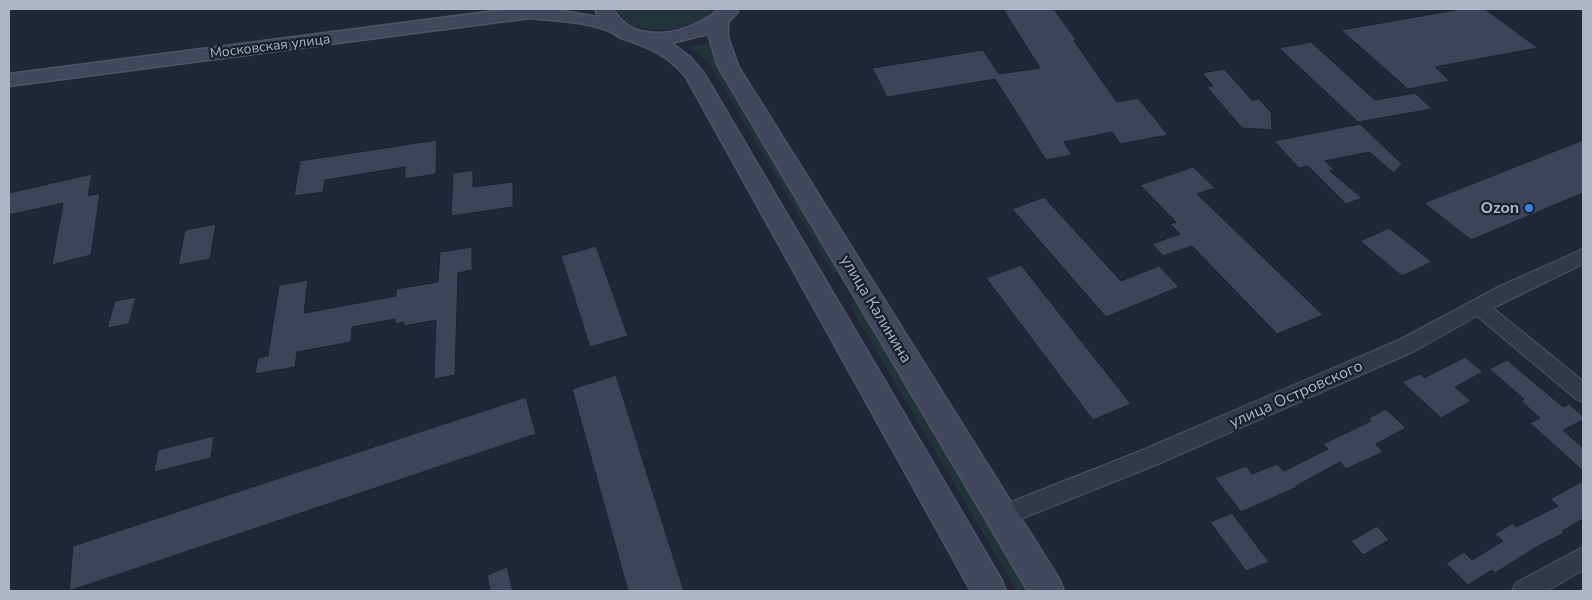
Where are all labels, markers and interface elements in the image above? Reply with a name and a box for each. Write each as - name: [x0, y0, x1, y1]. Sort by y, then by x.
- street label: Московская улица: [209, 29, 331, 63]
- place label: Ozon: [1480, 197, 1519, 219]
- marker: Ozon: [1523, 202, 1535, 214]
- street label: улица Калинина: [835, 251, 917, 367]
- street label: улица Островского: [1226, 355, 1366, 433]

